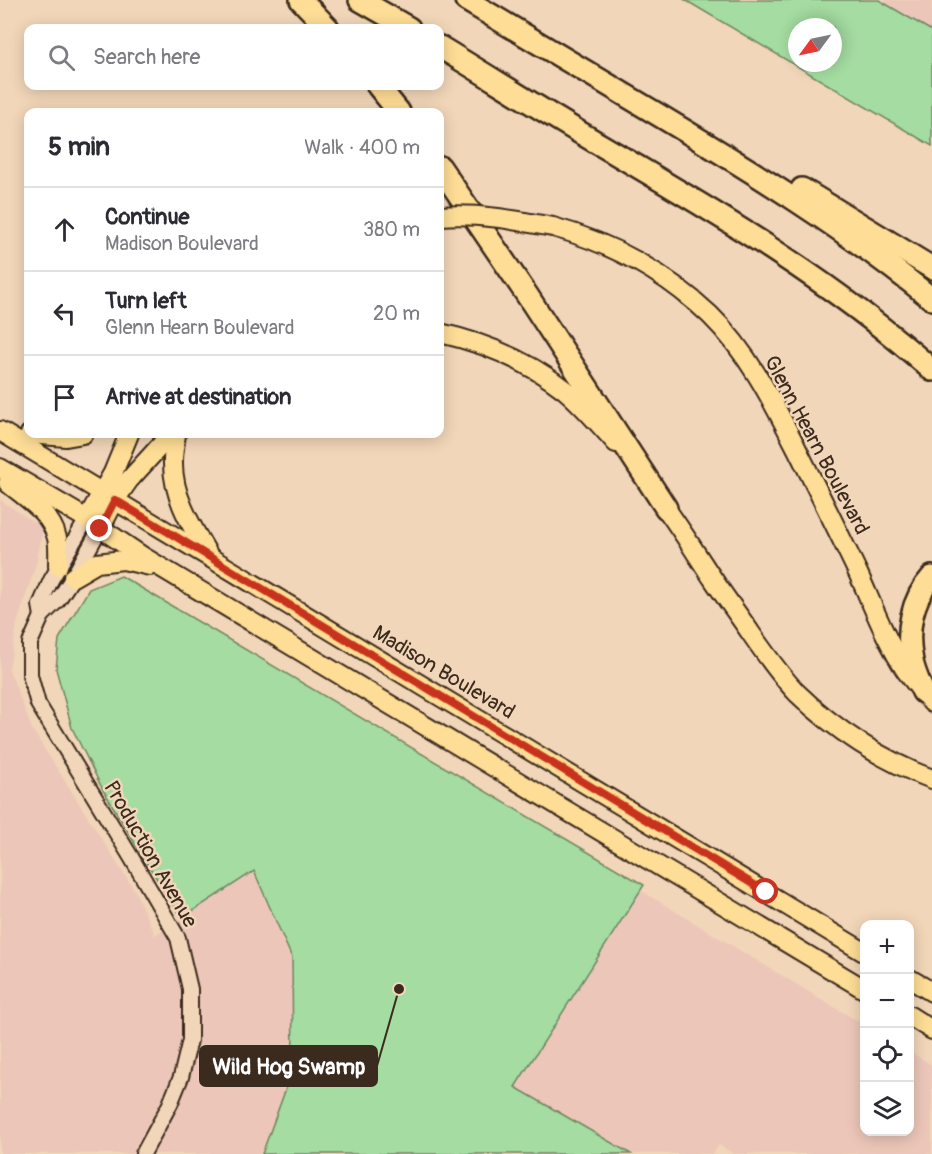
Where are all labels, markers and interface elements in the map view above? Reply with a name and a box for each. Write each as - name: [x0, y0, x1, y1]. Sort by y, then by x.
- north arrow: [788, 18, 842, 72]
- search box: [24, 24, 444, 90]
- icon: search: [45, 41, 78, 74]
- text: Search here: [93, 43, 200, 71]
- text: 5 min: [48, 131, 110, 163]
- text: Walk · 400 m: [304, 135, 420, 160]
- text: Continue: [105, 203, 189, 231]
- icon: ahead: [48, 213, 81, 246]
- text: 380 m: [363, 217, 420, 242]
- text: Madison Boulevard: [105, 231, 259, 256]
- text: Turn left: [105, 287, 187, 315]
- icon: left: [48, 297, 81, 330]
- text: 20 m: [373, 301, 420, 326]
- text: Glenn Hearn Boulevard: [105, 315, 295, 340]
- street label: Glenn Hearn Boulevard: [758, 351, 875, 539]
- icon: arrive: [48, 381, 81, 414]
- text: Arrive at destination: [105, 383, 291, 411]
- route end: [86, 515, 112, 541]
- street label: Madison Boulevard: [368, 619, 520, 726]
- street label: Production Avenue: [98, 776, 204, 933]
- route start: [752, 878, 778, 904]
- map controls: [860, 920, 914, 1136]
- button: +: [860, 920, 914, 974]
- button: −: [860, 974, 914, 1028]
- button: locate: [860, 1028, 914, 1082]
- callout: Wild Hog Swamp: [200, 1046, 377, 1086]
- text: Wild Hog Swamp: [213, 1053, 365, 1081]
- button: layers: [860, 1082, 914, 1136]

